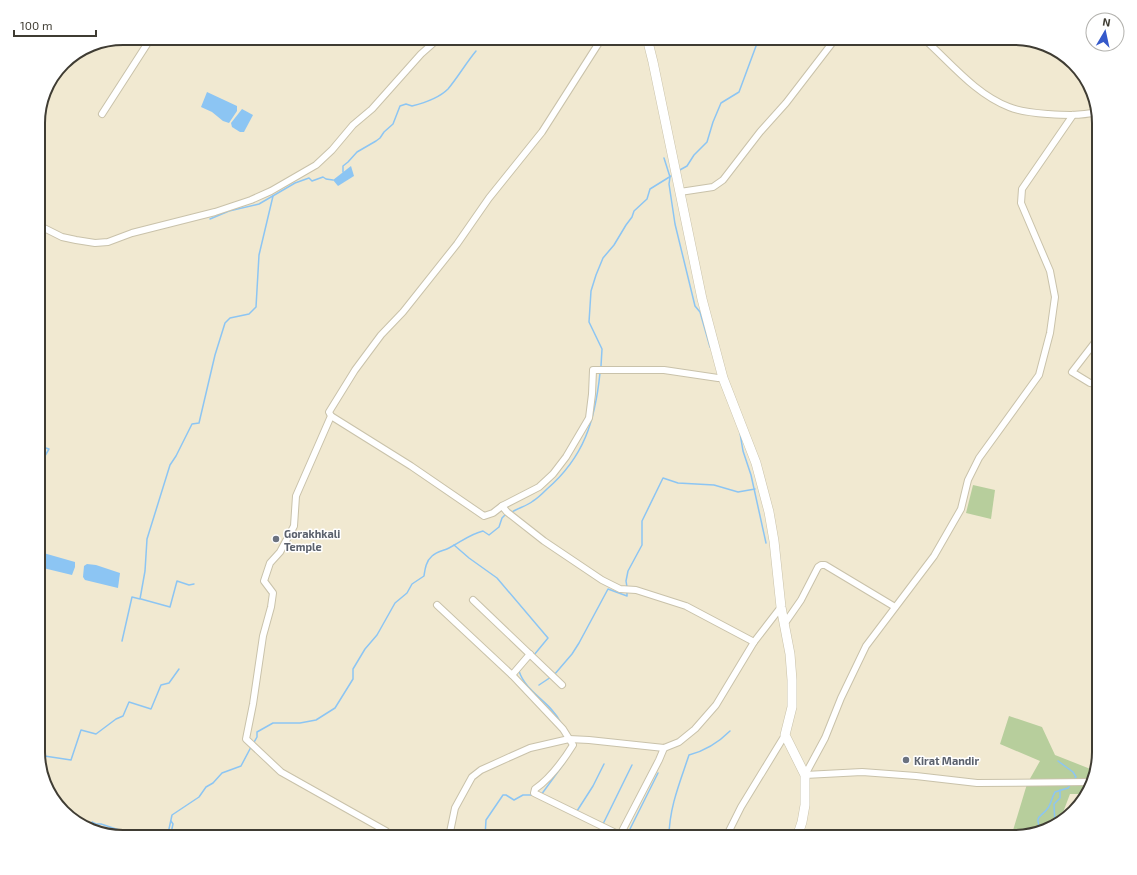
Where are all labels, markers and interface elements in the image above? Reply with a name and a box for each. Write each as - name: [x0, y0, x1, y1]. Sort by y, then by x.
- scale bar: [14, 12, 96, 38]
- north arrow: [1085, 12, 1125, 52]
- text: N: [1102, 15, 1112, 29]
- text: 100 m: [20, 18, 52, 32]
- place label: Gorakhkali Temple: [284, 527, 340, 553]
- marker: Gorakhkali Temple: [271, 534, 281, 544]
- place label: Kirat Mandir: [914, 754, 979, 767]
- marker: Kirat Mandir: [901, 755, 911, 765]

